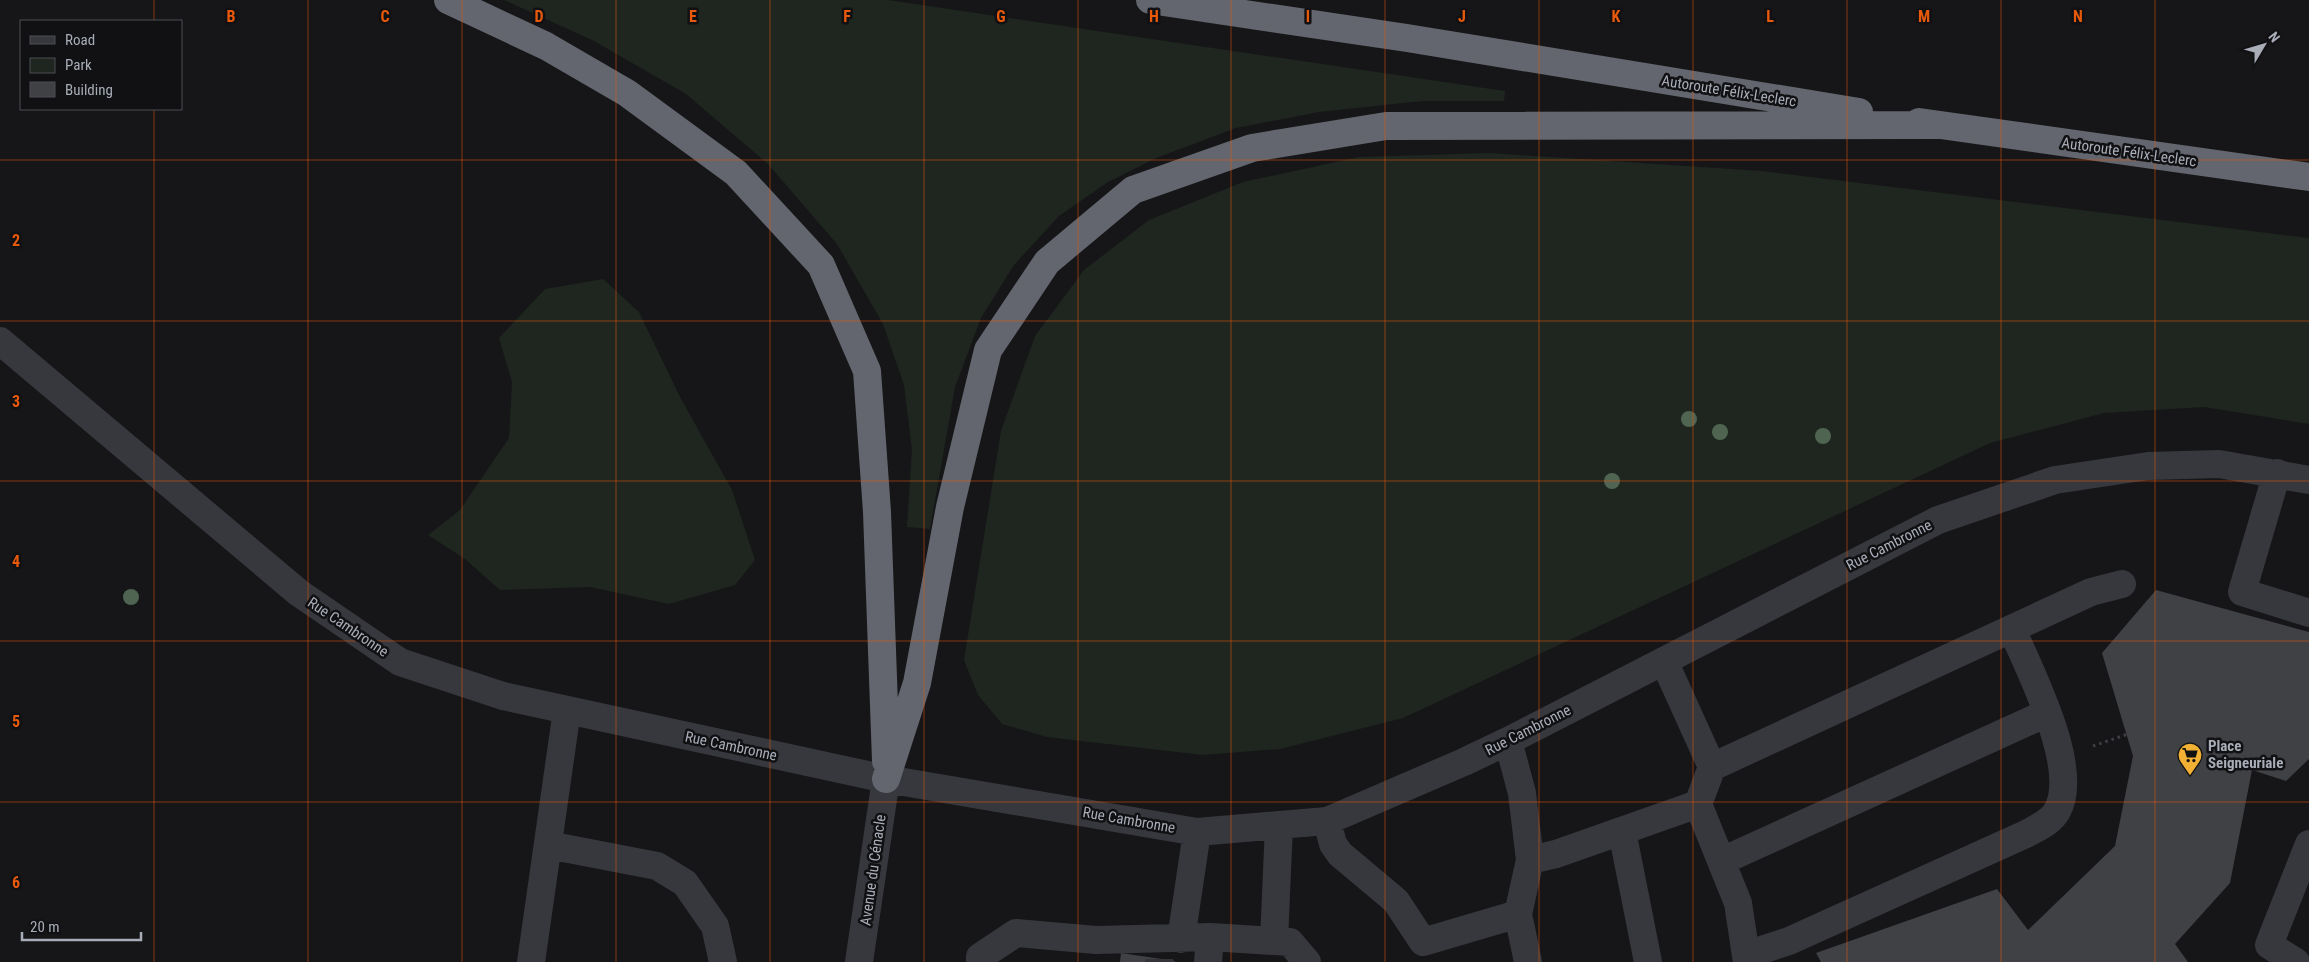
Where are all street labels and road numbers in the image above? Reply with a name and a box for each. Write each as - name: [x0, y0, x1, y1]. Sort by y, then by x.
- street label: Autoroute Félix-Leclerc: [1660, 71, 1798, 111]
- street label: Autoroute Félix-Leclerc: [2060, 134, 2198, 170]
- street label: Rue Cambronne: [1843, 516, 1935, 574]
- street label: Rue Cambronne: [304, 593, 392, 661]
- street label: Rue Cambronne: [1482, 701, 1574, 759]
- street label: Rue Cambronne: [683, 727, 779, 765]
- street label: Rue Cambronne: [1081, 803, 1177, 837]
- street label: Avenue du Cénacle: [856, 813, 890, 927]

